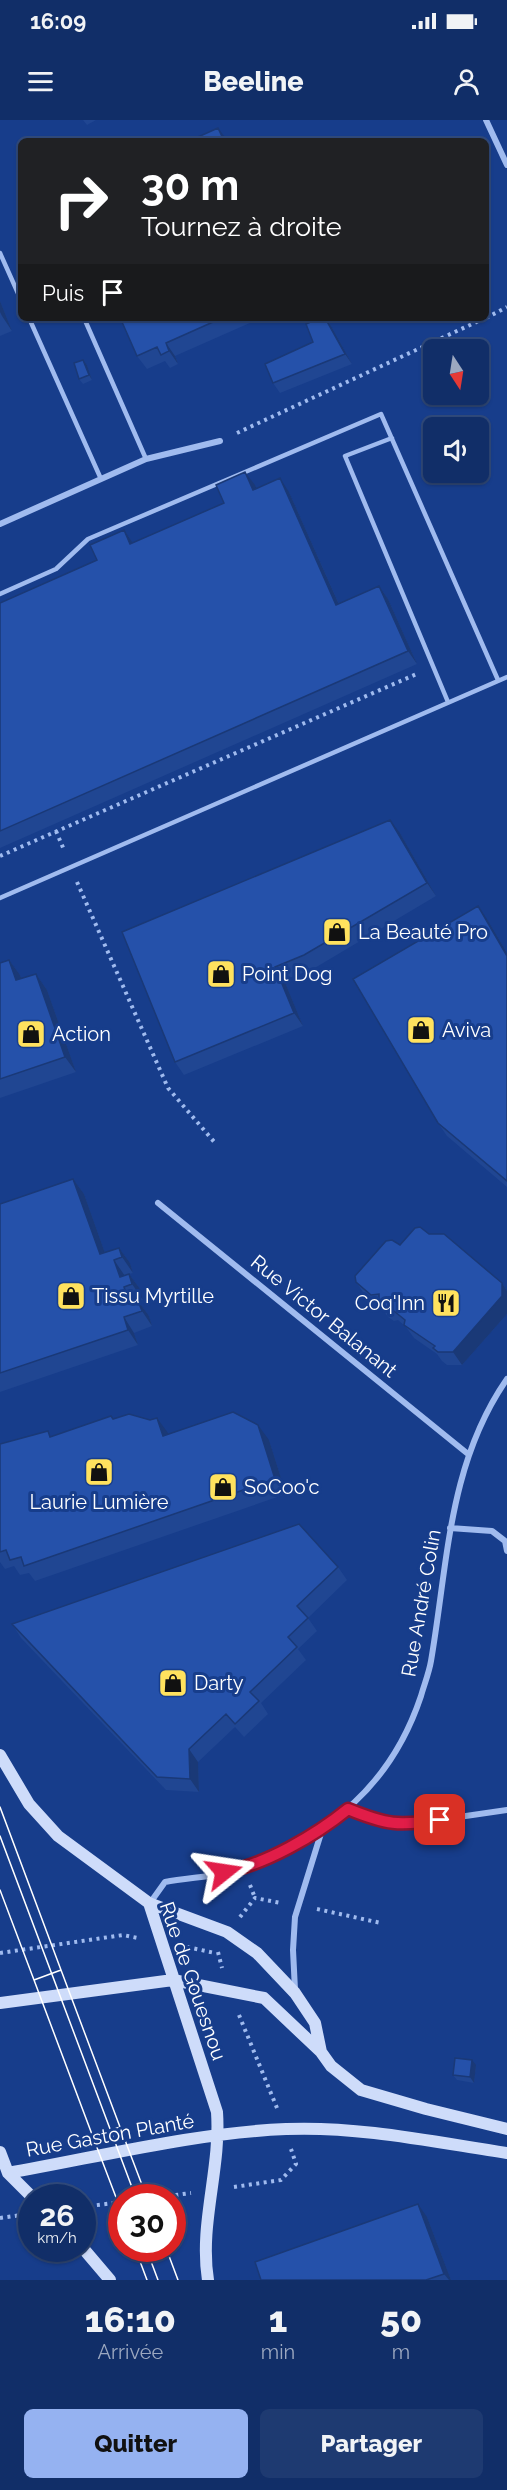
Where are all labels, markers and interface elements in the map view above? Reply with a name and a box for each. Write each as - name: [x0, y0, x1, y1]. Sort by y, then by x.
- text: 16:09: [30, 8, 86, 34]
- icon: menu: [24, 65, 57, 98]
- icon: person: [450, 65, 483, 98]
- text: Beeline: [203, 66, 304, 97]
- text: 30 m: [141, 161, 239, 210]
- icon: right: [42, 162, 120, 240]
- text: Tournez à droite: [141, 211, 342, 242]
- icon: arrive: [96, 276, 129, 309]
- text: Puis: [42, 280, 84, 306]
- north arrow: [423, 339, 489, 405]
- map controls: [423, 339, 489, 483]
- button: sound: [423, 417, 489, 483]
- shop icon: La Beauté Pro: [321, 916, 353, 948]
- place label: La Beauté Pro: [358, 920, 488, 944]
- shop icon: Point Dog: [205, 958, 237, 990]
- place label: Point Dog: [242, 962, 332, 986]
- shop icon: Aviva: [405, 1014, 437, 1046]
- shop icon: Action: [15, 1018, 47, 1050]
- place label: Aviva: [442, 1018, 491, 1042]
- place label: Action: [52, 1022, 111, 1046]
- street label: Rue Victor Balanant: [246, 1250, 402, 1383]
- shop icon: Tissu Myrtille: [55, 1280, 87, 1312]
- place label: Tissu Myrtille: [92, 1284, 214, 1308]
- restaurant icon: Coq'Inn: [430, 1287, 462, 1319]
- place label: Coq'Inn: [355, 1291, 425, 1315]
- shop icon: Laurie Lumière: [83, 1456, 115, 1488]
- shop icon: SoCoo'c: [207, 1471, 239, 1503]
- place label: SoCoo'c: [244, 1475, 320, 1499]
- place label: Laurie Lumière: [29, 1490, 169, 1514]
- street label: Rue André Colin: [396, 1527, 446, 1679]
- shop icon: Darty: [157, 1667, 189, 1699]
- place label: Darty: [194, 1671, 244, 1695]
- pin: [414, 1794, 465, 1845]
- icon: arrive: [423, 1803, 456, 1836]
- position arrow: [192, 1840, 256, 1904]
- street label: Rue de Gouesnou: [155, 1899, 231, 2063]
- street label: Rue Gaston Planté: [24, 2108, 196, 2162]
- speed limit sign: 30: [108, 2184, 186, 2262]
- text: 26: [39, 2198, 75, 2233]
- text: km/h: [37, 2229, 77, 2247]
- text: 16:10: [85, 2298, 176, 2340]
- text: 1: [269, 2298, 287, 2340]
- text: 50: [380, 2298, 422, 2340]
- text: Arrivée: [98, 2340, 163, 2364]
- text: min: [261, 2340, 295, 2364]
- text: m: [392, 2340, 410, 2364]
- button: Quitter: [24, 2409, 248, 2478]
- button: Partager: [260, 2409, 483, 2478]

